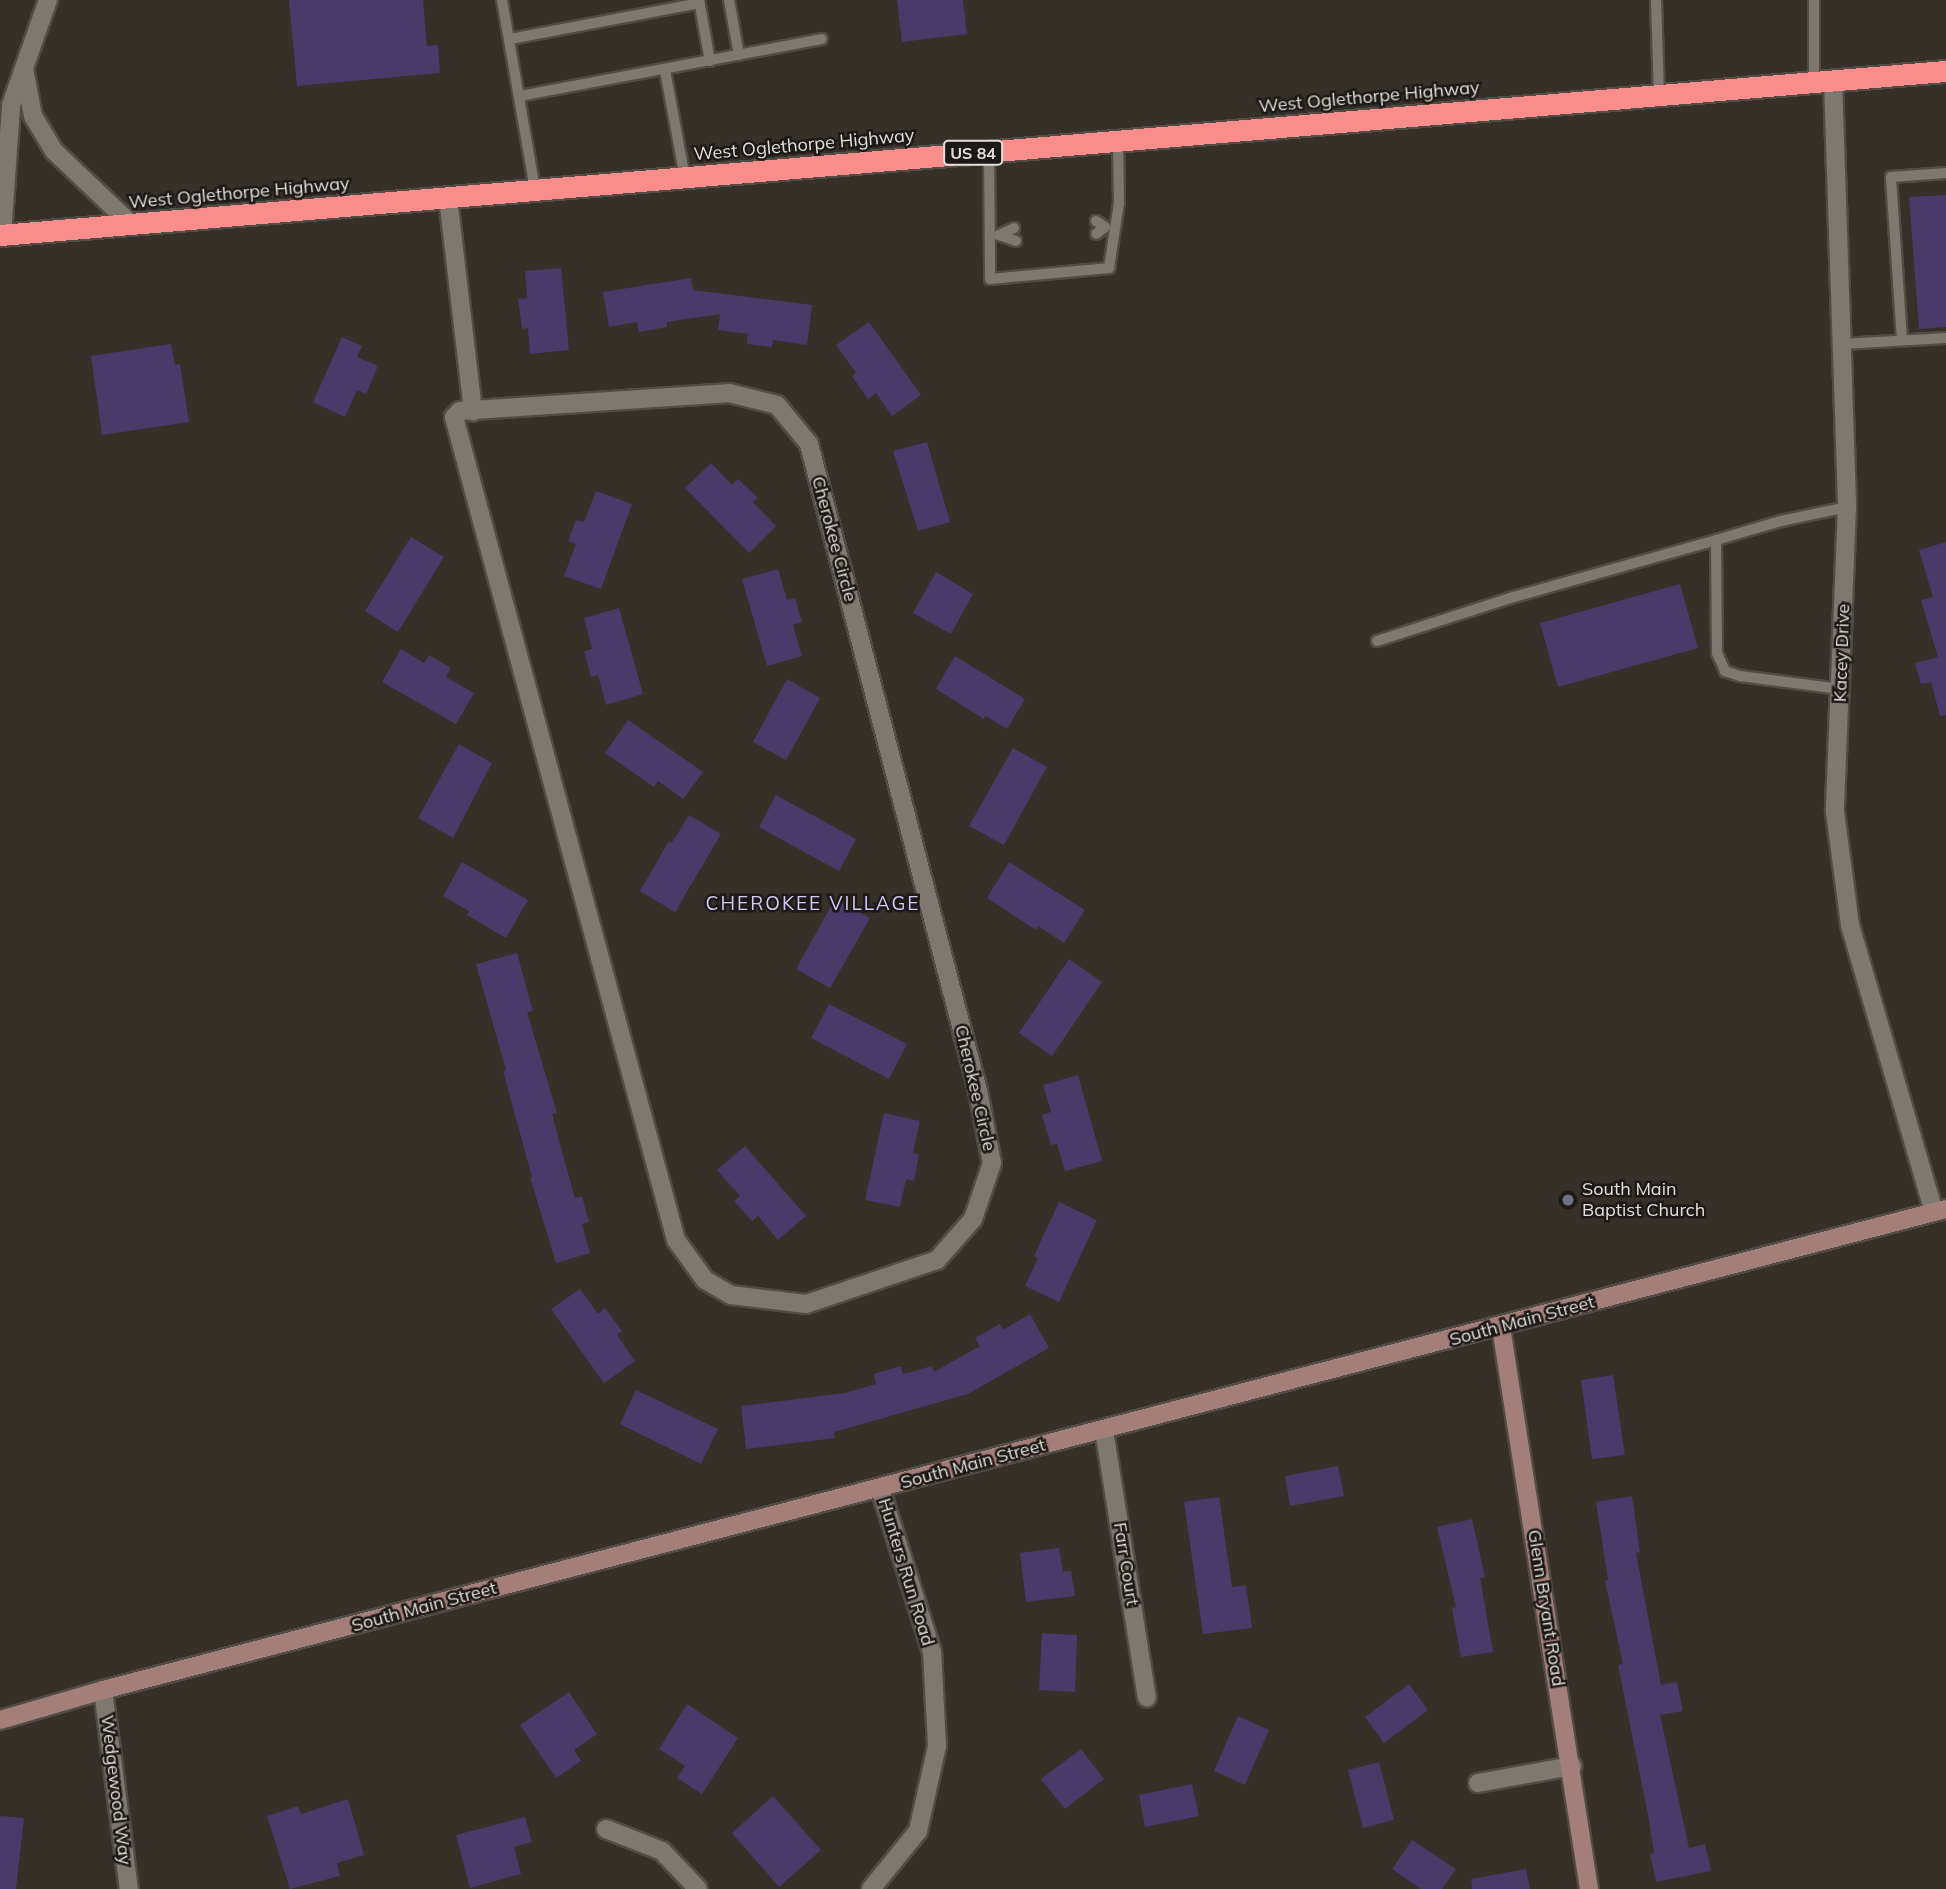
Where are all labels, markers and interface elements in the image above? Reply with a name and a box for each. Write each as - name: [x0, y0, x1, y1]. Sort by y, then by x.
- street label: West Oglethorpe Highway: [1258, 77, 1480, 117]
- street label: West Oglethorpe Highway: [693, 125, 915, 165]
- road number: US 84: [942, 140, 1004, 166]
- street label: West Oglethorpe Highway: [128, 173, 350, 213]
- street label: Cherokee Circle: [807, 474, 861, 604]
- street label: Kacey Drive: [1829, 603, 1855, 703]
- district label: CHEROKEE VILLAGE: [707, 893, 919, 915]
- street label: Cherokee Circle: [950, 1023, 1000, 1153]
- place label: South Main Baptist Church: [1582, 1179, 1705, 1222]
- marker: South Main Baptist Church: [1560, 1192, 1576, 1208]
- street label: South Main Street: [1447, 1291, 1597, 1351]
- street label: South Main Street: [898, 1434, 1048, 1494]
- street label: Hunters Run Road: [873, 1496, 939, 1648]
- street label: Farr Court: [1109, 1521, 1143, 1607]
- street label: Glenn Bryant Road: [1523, 1528, 1569, 1688]
- street label: South Main Street: [349, 1577, 499, 1637]
- street label: Wedgewood Way: [96, 1714, 136, 1866]

